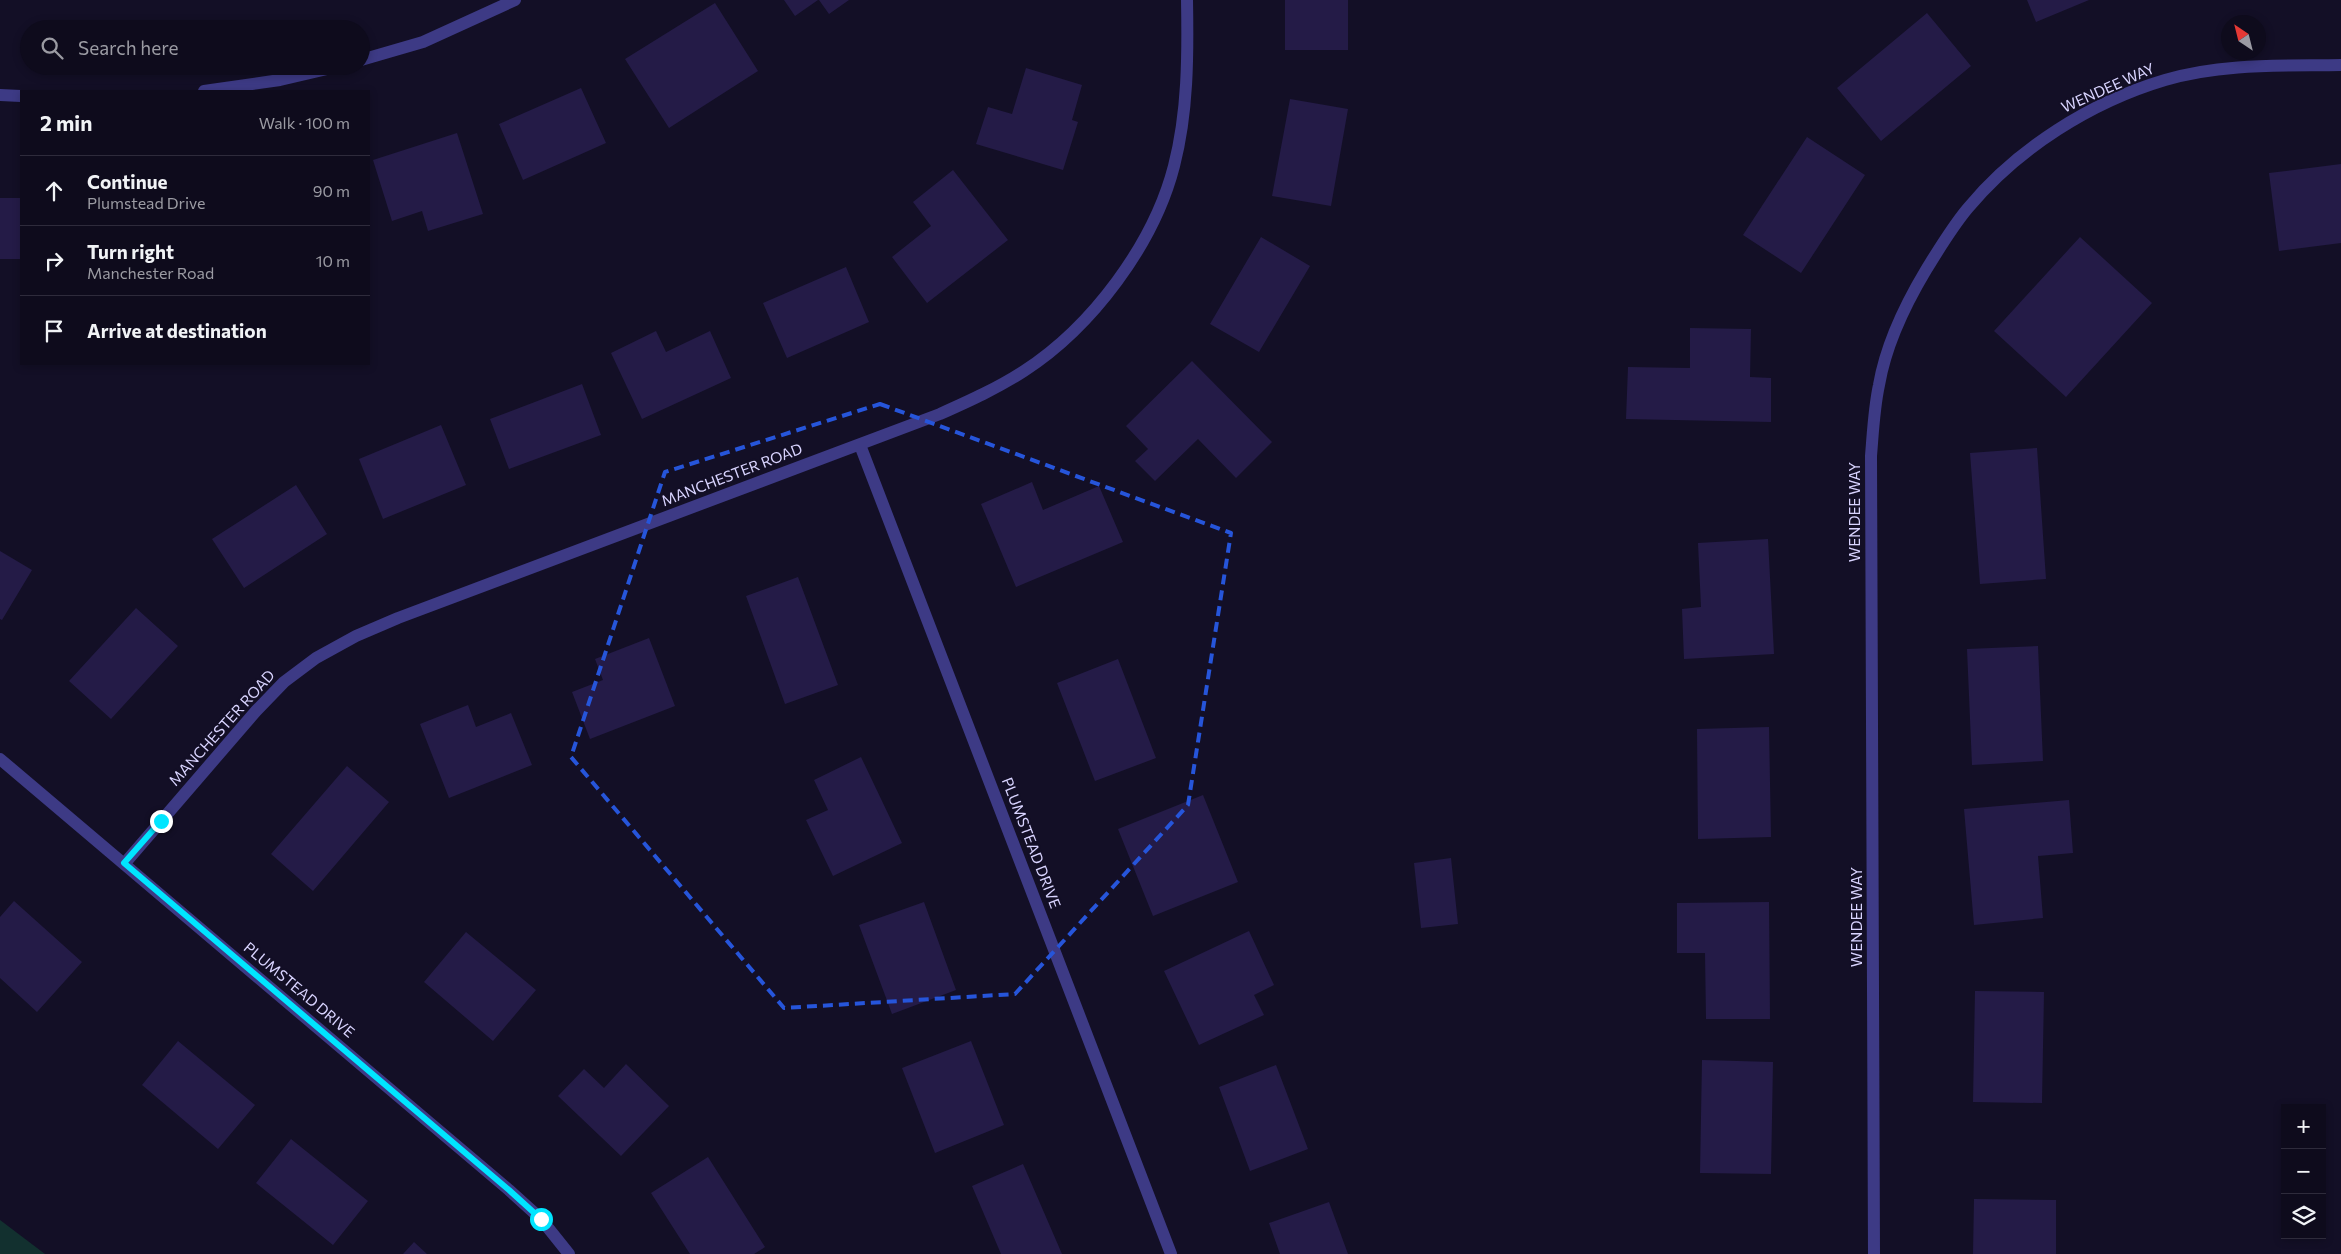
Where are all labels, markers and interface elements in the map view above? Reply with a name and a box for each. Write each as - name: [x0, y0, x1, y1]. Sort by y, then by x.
- north arrow: [2221, 15, 2266, 60]
- search box: [20, 20, 370, 75]
- icon: search: [38, 34, 66, 62]
- text: Search here: [78, 36, 178, 59]
- street label: WENDEE WAY: [2058, 58, 2157, 116]
- text: 2 min: [40, 110, 92, 135]
- text: Walk · 100 m: [259, 113, 350, 132]
- text: Continue: [87, 170, 167, 193]
- icon: ahead: [40, 177, 68, 205]
- text: 90 m: [313, 181, 350, 200]
- text: Plumstead Drive: [87, 193, 205, 212]
- text: Turn right: [87, 240, 174, 263]
- icon: right: [40, 247, 68, 275]
- text: 10 m: [316, 251, 350, 270]
- text: Manchester Road: [87, 263, 214, 282]
- icon: arrive: [40, 317, 68, 345]
- text: Arrive at destination: [87, 319, 267, 342]
- street label: MANCHESTER ROAD: [659, 439, 805, 509]
- street label: WENDEE WAY: [1845, 462, 1863, 562]
- street label: MANCHESTER ROAD: [165, 666, 278, 789]
- street label: PLUMSTEAD DRIVE: [999, 775, 1065, 911]
- route end: [150, 810, 173, 833]
- street label: WENDEE WAY: [1847, 867, 1865, 967]
- street label: PLUMSTEAD DRIVE: [241, 938, 359, 1041]
- map controls: [2281, 1104, 2326, 1239]
- button: +: [2281, 1104, 2326, 1149]
- button: −: [2281, 1149, 2326, 1194]
- button: layers: [2281, 1194, 2326, 1239]
- route start: [530, 1208, 553, 1231]

